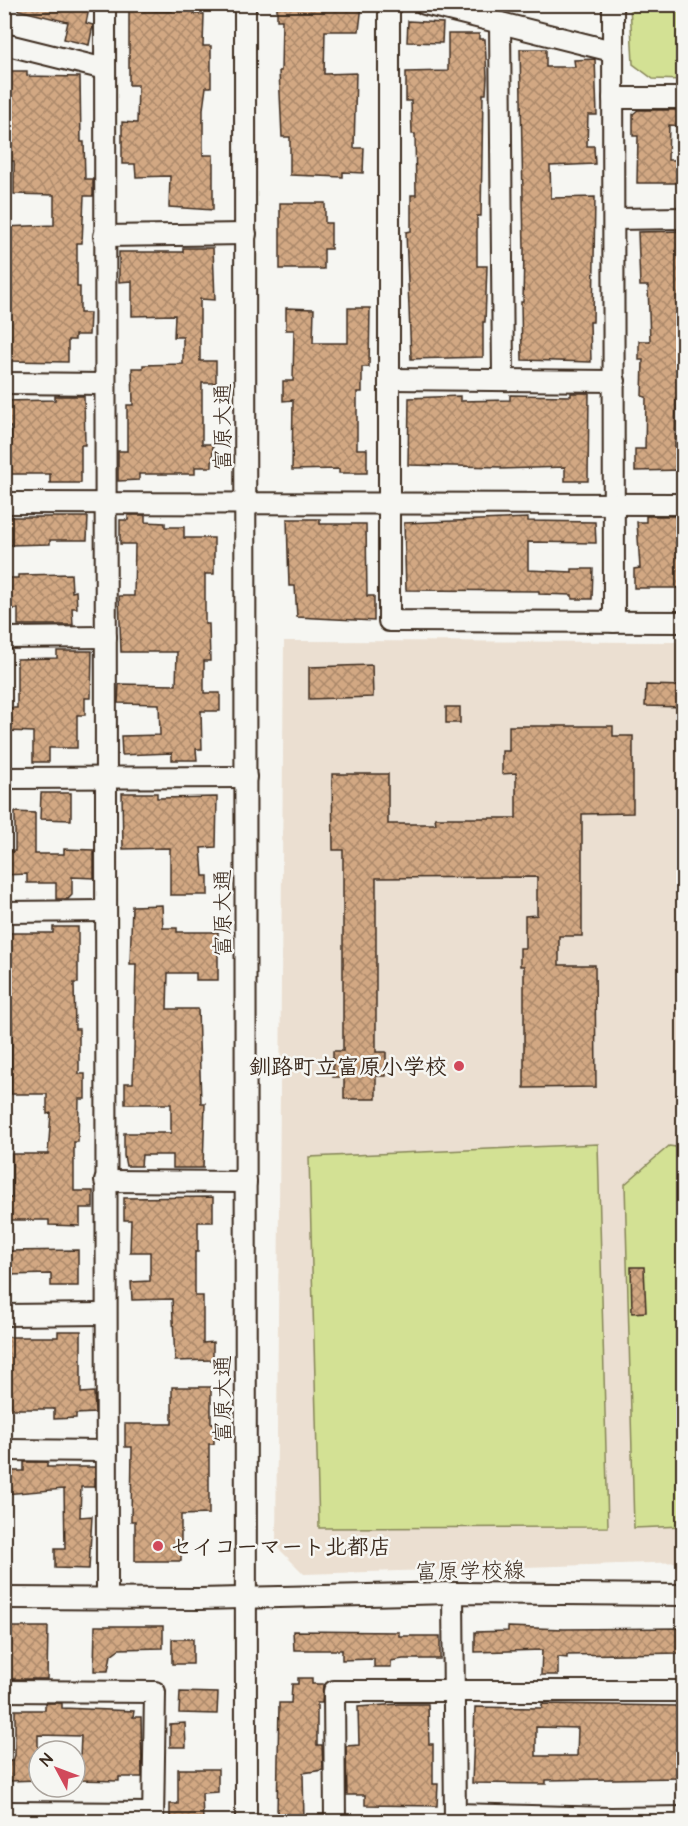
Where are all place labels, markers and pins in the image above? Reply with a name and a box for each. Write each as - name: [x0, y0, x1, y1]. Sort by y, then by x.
- place label: 釧路町立富原小学校: [249, 1052, 447, 1083]
- marker: 釧路町立富原小学校: [452, 1059, 466, 1073]
- place label: セイコーマート北都店: [170, 1532, 391, 1563]
- marker: セイコーマート北都店: [151, 1539, 165, 1553]

